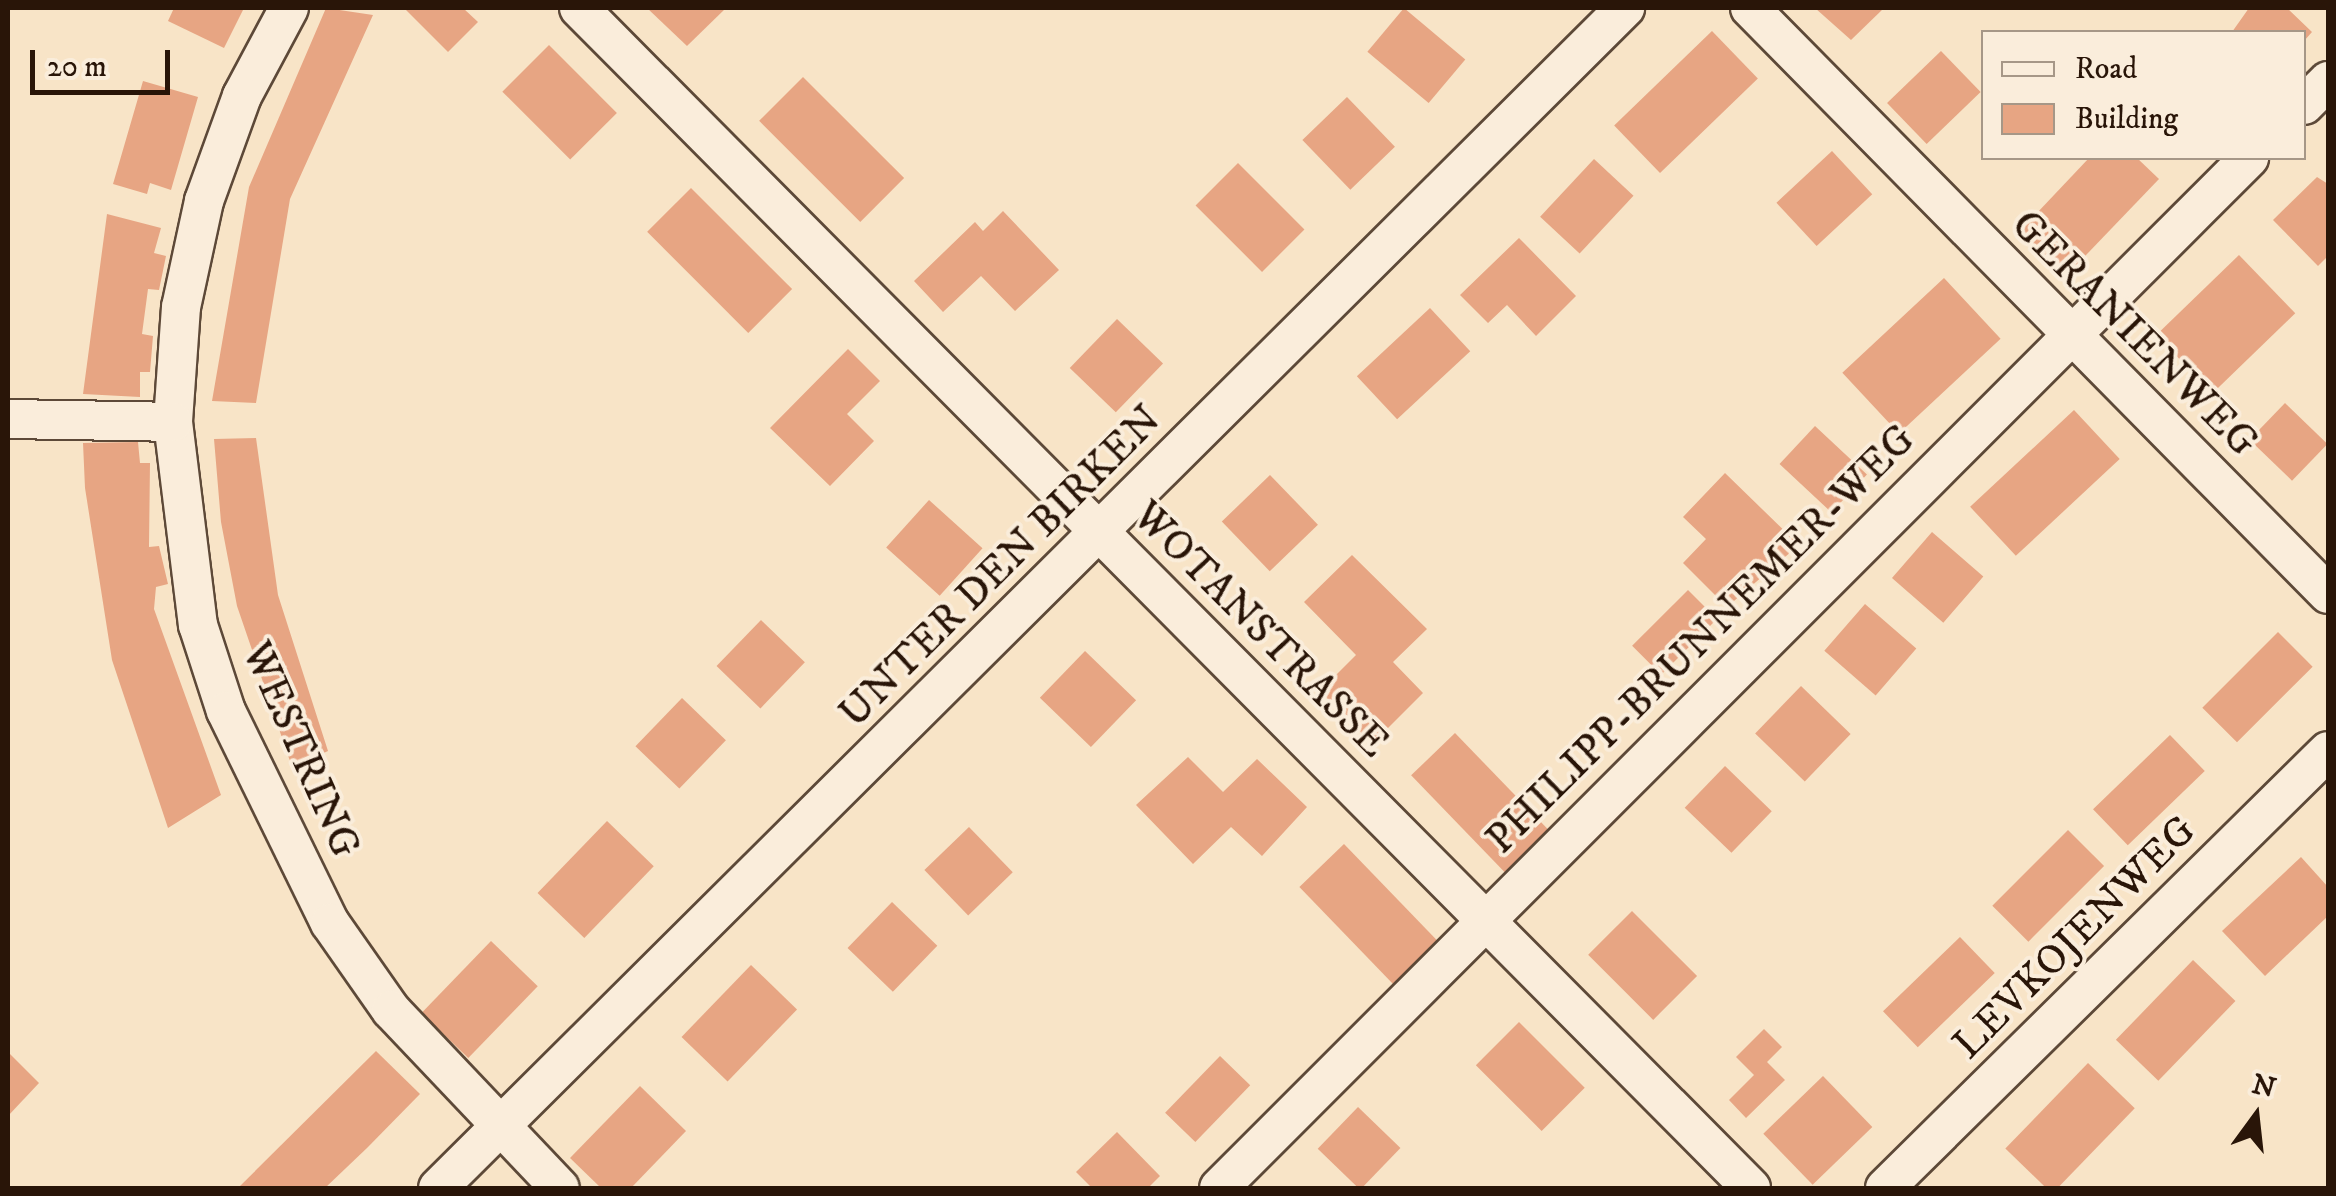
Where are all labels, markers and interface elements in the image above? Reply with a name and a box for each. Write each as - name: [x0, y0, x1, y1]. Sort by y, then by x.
- scale bar: [35, 30, 175, 92]
- legend: [1981, 30, 2306, 160]
- text: 20 m: [47, 49, 107, 86]
- text: Road: [2075, 51, 2137, 88]
- text: Building: [2075, 101, 2178, 138]
- street label: GERANIENWEG: [2000, 200, 2268, 468]
- street label: UNTER DEN BIRKEN: [829, 395, 1173, 739]
- street label: PHILIPP-BRUNNEMER-WEG: [1476, 415, 1926, 865]
- street label: WOTANSTRASSE: [1121, 491, 1399, 769]
- street label: WESTRING: [230, 634, 370, 866]
- street label: LEVKOJENWEG: [1943, 806, 2207, 1070]
- north arrow: [2206, 1066, 2306, 1166]
- text: N: [2248, 1067, 2280, 1106]

